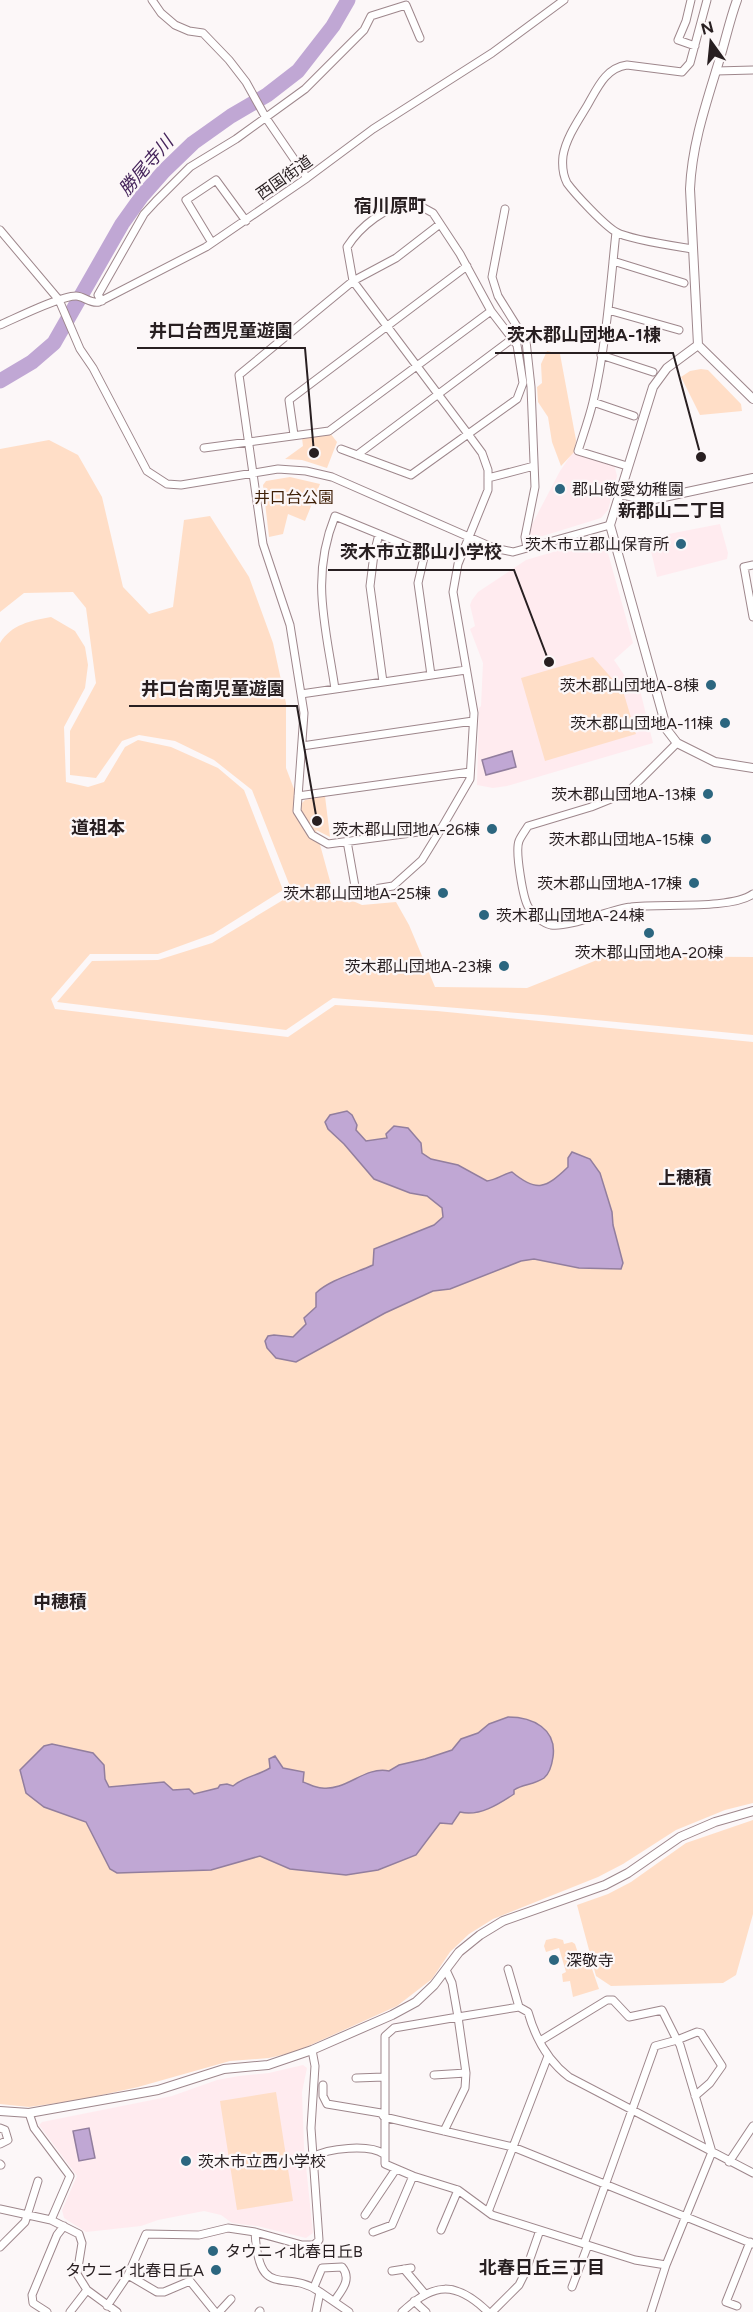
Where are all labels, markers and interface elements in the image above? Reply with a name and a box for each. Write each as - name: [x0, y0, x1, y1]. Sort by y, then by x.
- north arrow: [681, 12, 741, 72]
- text: N: [699, 17, 716, 39]
- water label: 勝尾寺川: [114, 130, 179, 200]
- street label: 西国街道: [253, 151, 316, 204]
- district label: 宿川原町: [354, 195, 426, 217]
- callout: 井口台西児童遊園: [137, 312, 305, 348]
- callout: 茨木郡山団地A-1棟: [495, 317, 673, 353]
- text: 井口台西児童遊園: [149, 320, 293, 342]
- text: 茨木郡山団地A-1棟: [507, 324, 661, 346]
- place label: 郡山敬愛幼稚園: [572, 480, 684, 499]
- marker: 郡山敬愛幼稚園: [553, 482, 567, 496]
- park label: 井口台公園: [254, 488, 334, 507]
- district label: 新郡山二丁目: [618, 500, 726, 522]
- callout: 茨木市立郡山小学校: [328, 534, 514, 570]
- place label: 茨木市立郡山保育所: [525, 535, 669, 554]
- marker: 茨木市立郡山保育所: [674, 537, 688, 551]
- text: 茨木市立郡山小学校: [340, 541, 502, 563]
- callout: 井口台南児童遊園: [129, 670, 297, 706]
- place label: 茨木郡山団地A-8棟: [560, 676, 699, 695]
- text: 井口台南児童遊園: [141, 678, 285, 700]
- marker: 茨木郡山団地A-8棟: [704, 678, 718, 692]
- place label: 茨木郡山団地A-11棟: [570, 714, 713, 733]
- marker: 茨木郡山団地A-11棟: [718, 716, 732, 730]
- place label: 茨木郡山団地A-13棟: [551, 785, 696, 804]
- marker: 茨木郡山団地A-13棟: [701, 787, 715, 801]
- district label: 道祖本: [71, 817, 125, 839]
- place label: 茨木郡山団地A-26棟: [332, 820, 480, 839]
- marker: 茨木郡山団地A-26棟: [485, 822, 499, 836]
- place label: 茨木郡山団地A-15棟: [549, 830, 694, 849]
- marker: 茨木郡山団地A-15棟: [699, 832, 713, 846]
- place label: 茨木郡山団地A-17棟: [537, 874, 682, 893]
- marker: 茨木郡山団地A-17棟: [687, 876, 701, 890]
- place label: 茨木郡山団地A-25棟: [283, 884, 431, 903]
- marker: 茨木郡山団地A-25棟: [436, 886, 450, 900]
- place label: 茨木郡山団地A-24棟: [496, 906, 644, 925]
- marker: 茨木郡山団地A-24棟: [477, 908, 491, 922]
- marker: 茨木郡山団地A-20棟: [642, 926, 656, 940]
- place label: 茨木郡山団地A-20棟: [575, 943, 723, 962]
- place label: 茨木郡山団地A-23棟: [345, 957, 492, 976]
- marker: 茨木郡山団地A-23棟: [497, 959, 511, 973]
- district label: 上穂積: [658, 1167, 712, 1189]
- district label: 中穂積: [33, 1591, 87, 1613]
- place label: 深敬寺: [566, 1951, 614, 1970]
- marker: 深敬寺: [547, 1953, 561, 1967]
- place label: 茨木市立西小学校: [198, 2152, 326, 2171]
- marker: 茨木市立西小学校: [179, 2154, 193, 2168]
- place label: タウニィ北春日丘B: [225, 2242, 363, 2261]
- marker: タウニィ北春日丘B: [206, 2244, 220, 2258]
- district label: 北春日丘三丁目: [479, 2257, 605, 2279]
- place label: タウニィ北春日丘A: [65, 2261, 204, 2280]
- marker: タウニィ北春日丘A: [209, 2263, 223, 2277]

